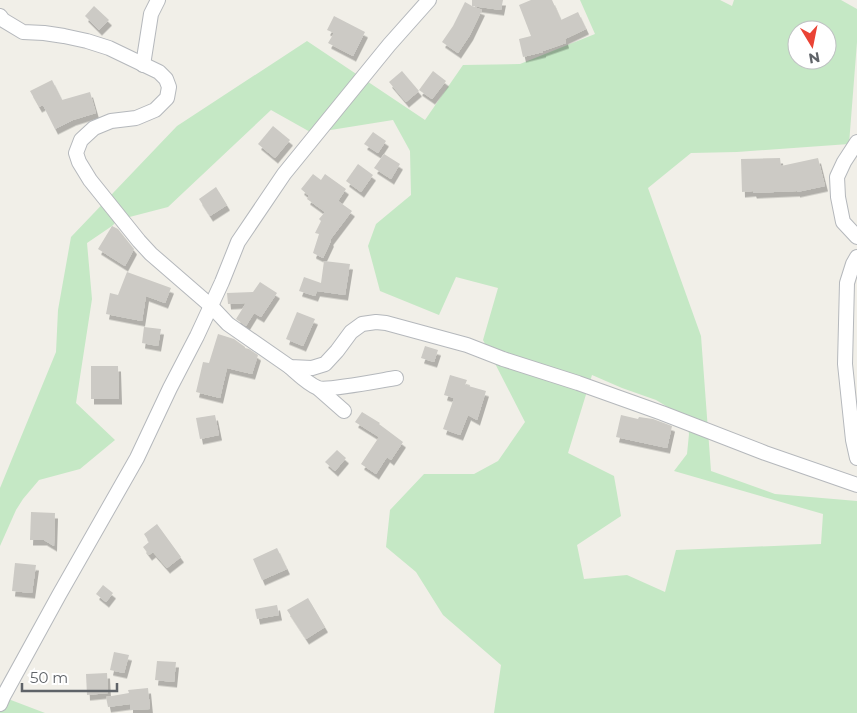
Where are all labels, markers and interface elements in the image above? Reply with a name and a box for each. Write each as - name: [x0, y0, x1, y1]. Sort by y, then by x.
- north arrow: [787, 20, 837, 70]
- text: N: [807, 48, 821, 68]
- scale bar: [22, 660, 118, 692]
- text: 50 m: [30, 668, 68, 687]

